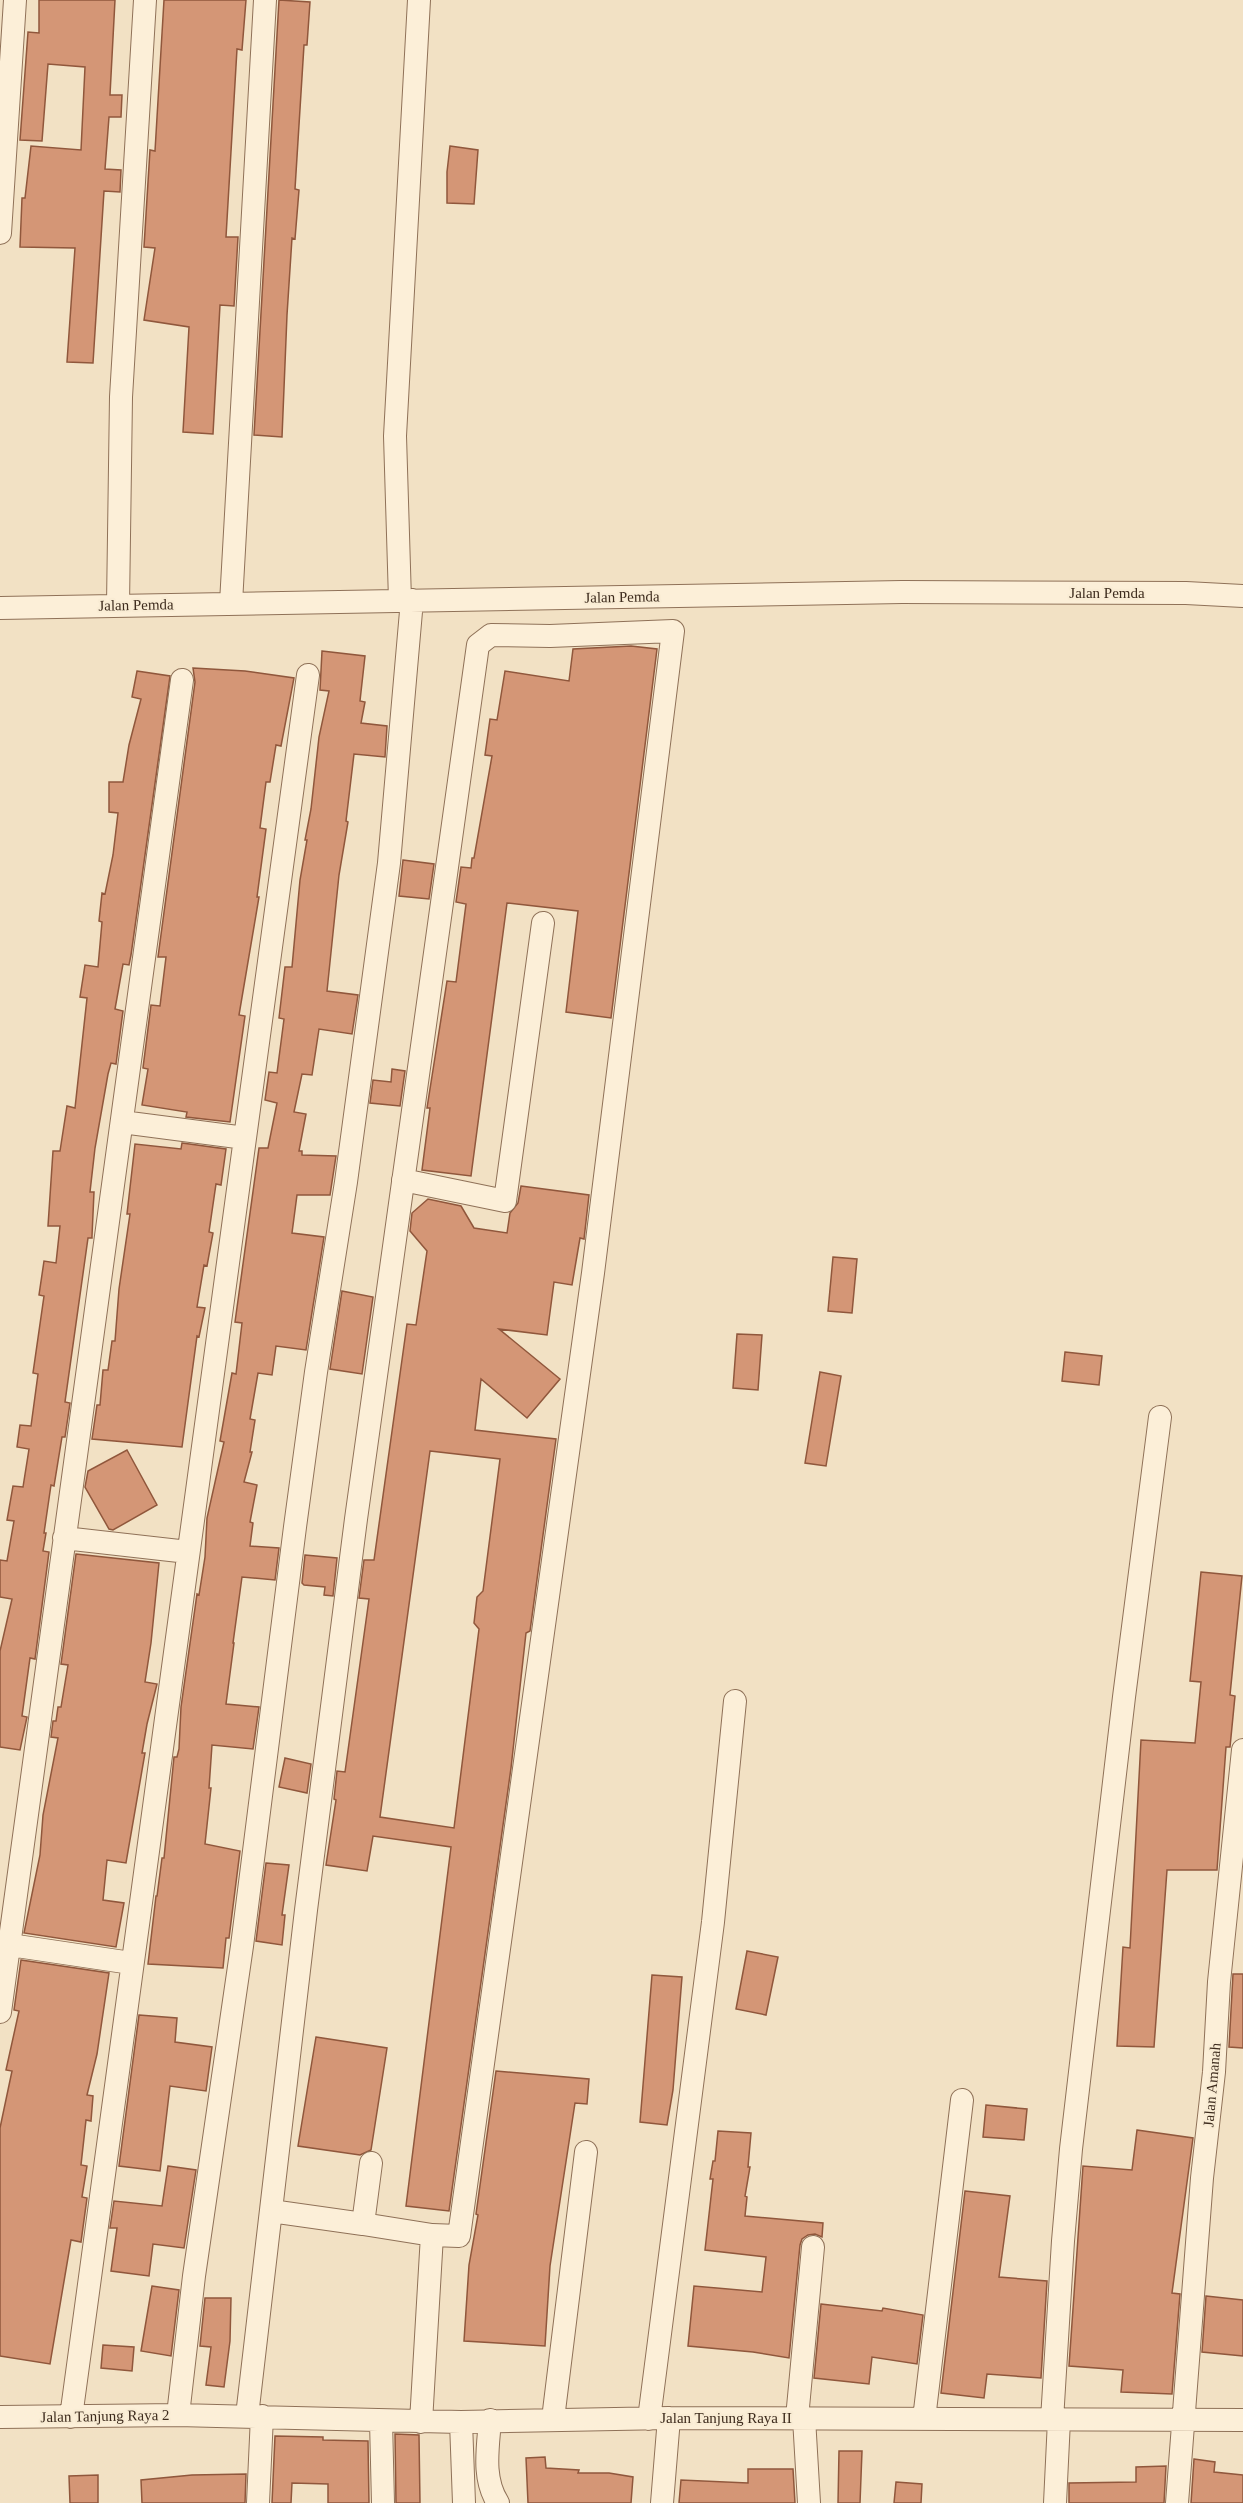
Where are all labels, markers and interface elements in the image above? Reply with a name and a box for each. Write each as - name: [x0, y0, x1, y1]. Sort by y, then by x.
- street label: Jalan Pemda: [1069, 585, 1145, 601]
- street label: Jalan Pemda: [584, 588, 660, 606]
- street label: Jalan Pemda: [98, 596, 174, 614]
- street label: Jalan Amanah: [1200, 2042, 1224, 2128]
- street label: Jalan Tanjung Raya 2: [40, 2407, 170, 2425]
- street label: Jalan Tanjung Raya II: [660, 2410, 792, 2426]

